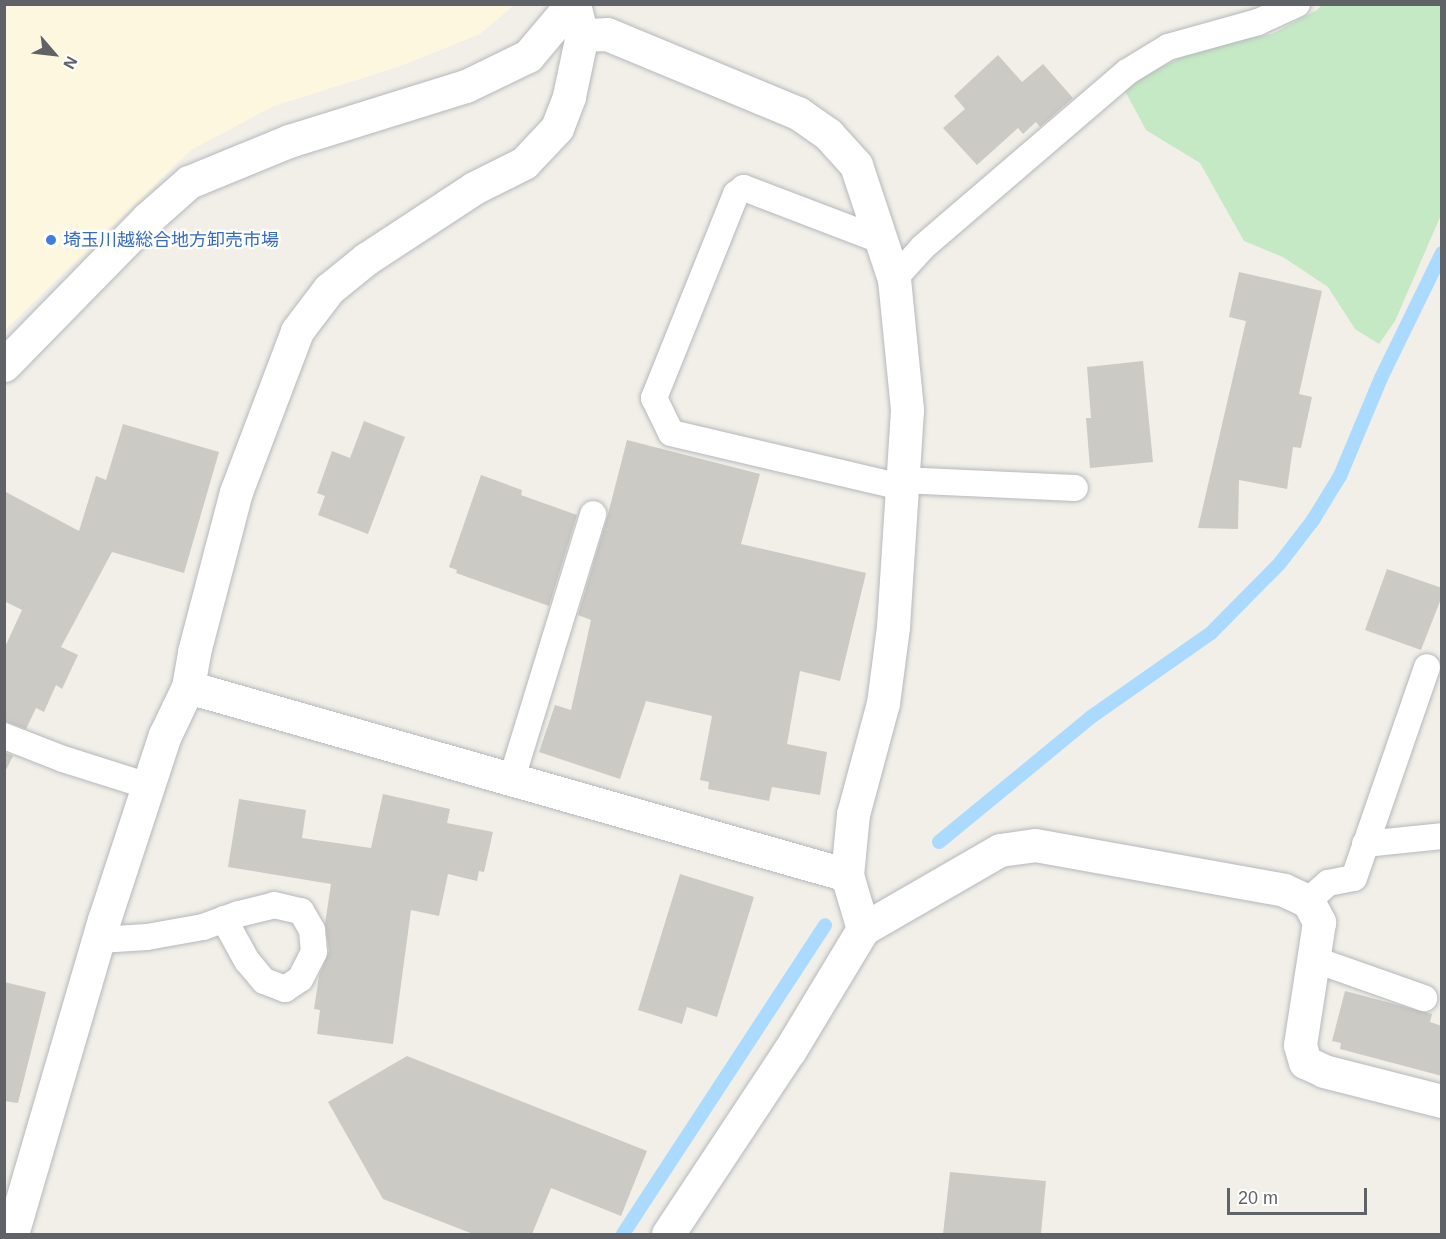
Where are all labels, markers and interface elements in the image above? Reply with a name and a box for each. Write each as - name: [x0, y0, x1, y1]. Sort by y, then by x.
- north arrow: [24, 24, 84, 84]
- text: N: [60, 54, 81, 72]
- place label: 埼玉川越総合地方卸売市場: [63, 229, 279, 251]
- marker: 埼玉川越総合地方卸売市場: [44, 233, 58, 247]
- scale bar: [1230, 1176, 1370, 1214]
- text: 20 m: [1238, 1188, 1278, 1208]

